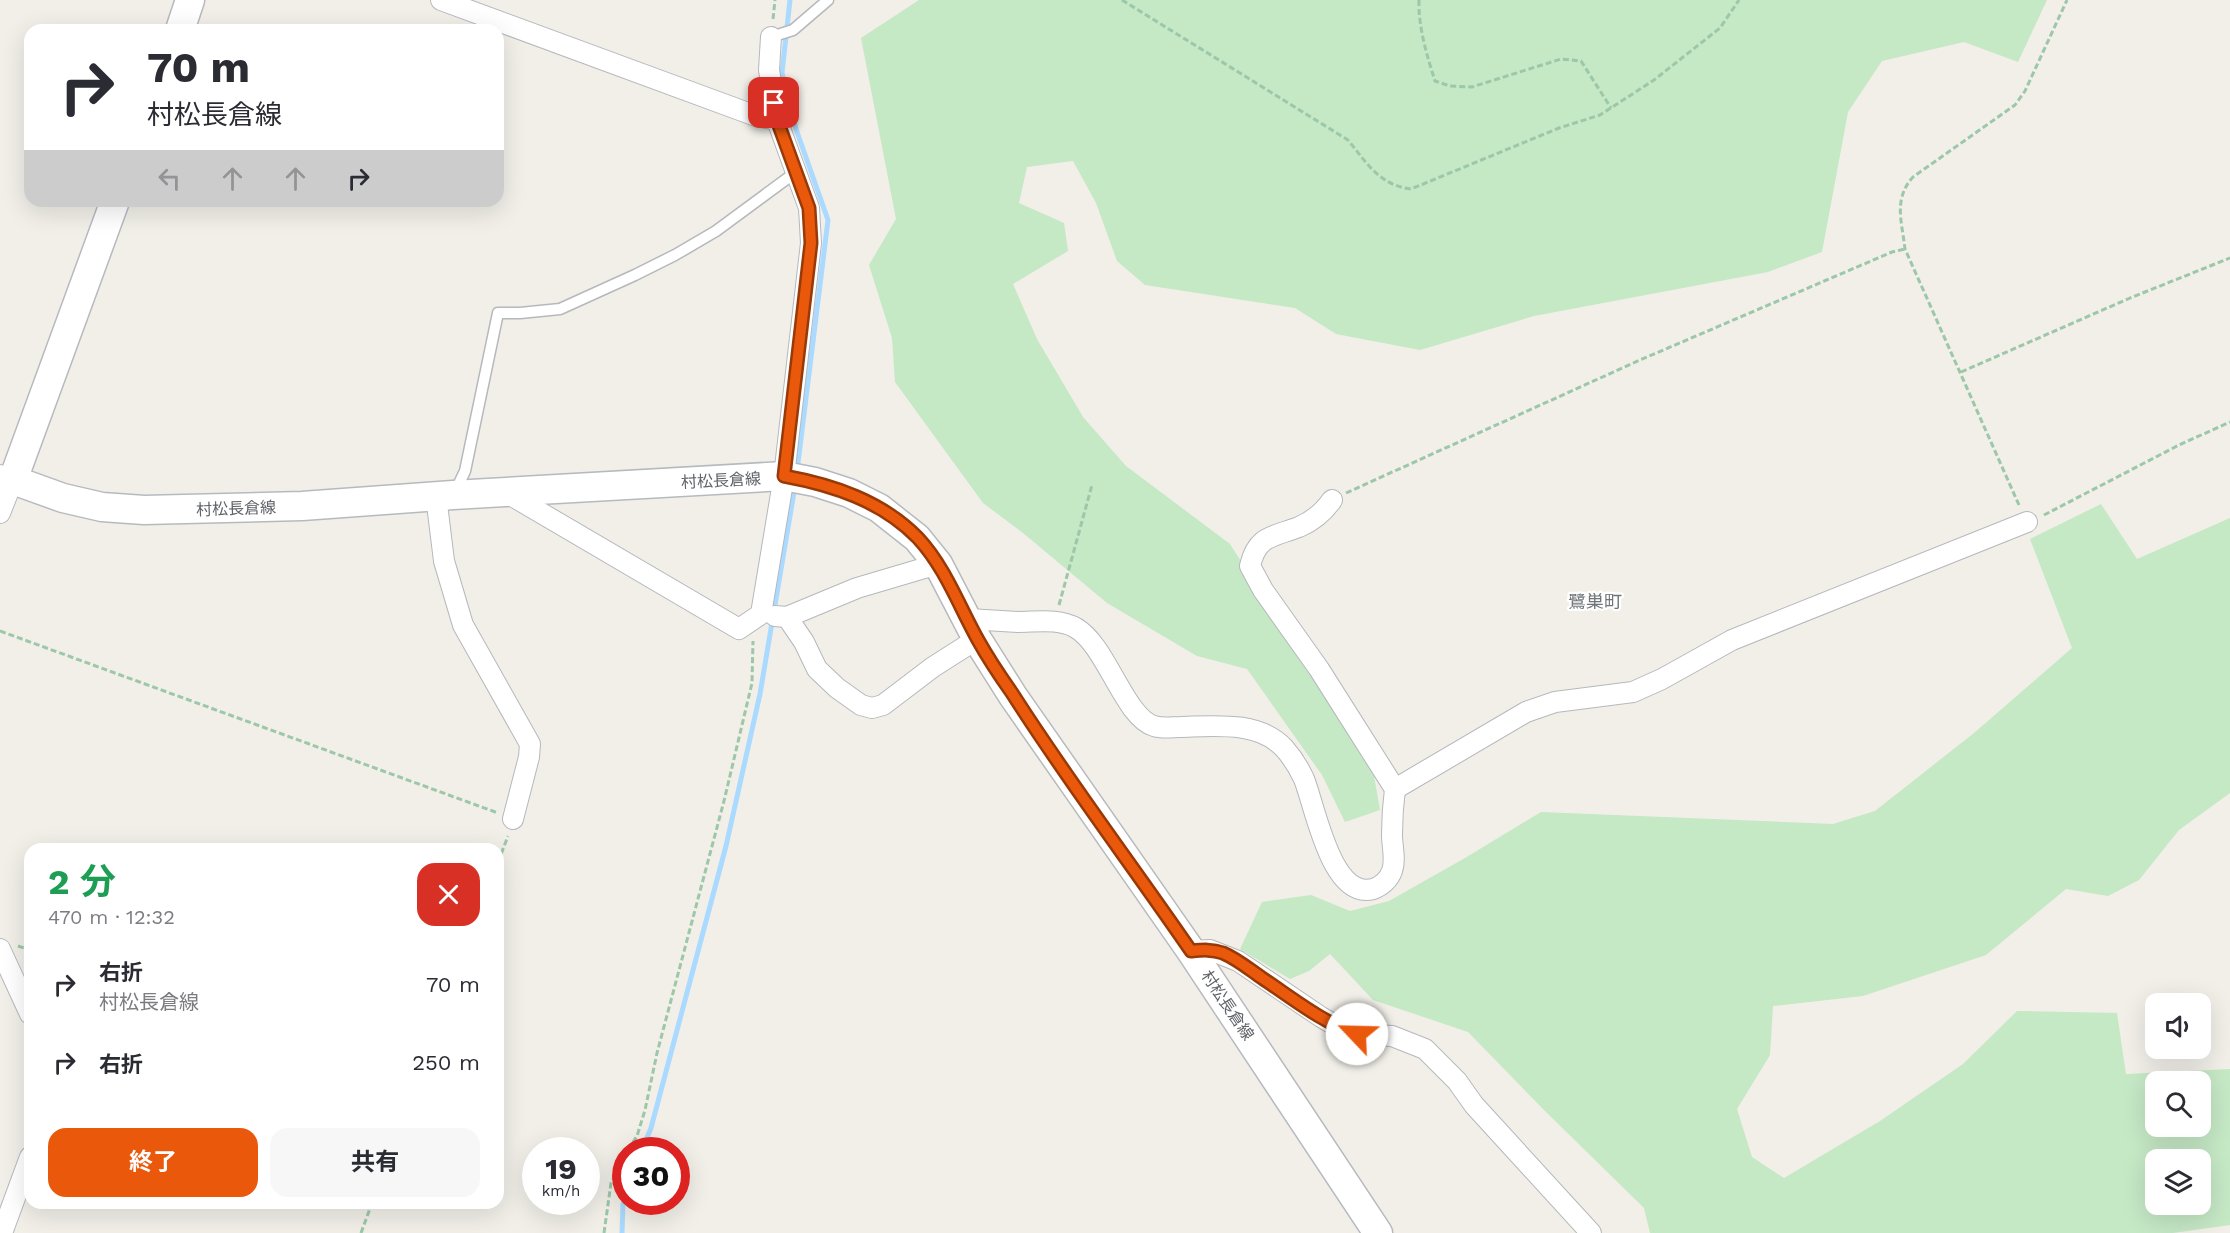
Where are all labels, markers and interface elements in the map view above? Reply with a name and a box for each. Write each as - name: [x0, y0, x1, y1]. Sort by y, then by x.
- text: 70 m: [147, 43, 250, 92]
- icon: right: [48, 48, 126, 126]
- pin: [748, 77, 799, 128]
- icon: arrive: [757, 86, 790, 119]
- text: 村松長倉線: [147, 99, 282, 131]
- icon: left: [153, 162, 186, 195]
- icon: ahead: [216, 162, 249, 195]
- icon: ahead: [279, 162, 312, 195]
- icon: right: [342, 162, 375, 195]
- street label: 村松長倉線: [681, 469, 761, 492]
- street label: 村松長倉線: [196, 498, 276, 519]
- district label: 鷺巣町: [1568, 591, 1622, 612]
- text: 2 分: [48, 861, 116, 903]
- button: close: [417, 863, 480, 926]
- text: 470 m · 12:32: [48, 905, 175, 929]
- text: 右折: [99, 960, 143, 985]
- street label: 村松長倉線: [1197, 967, 1258, 1044]
- icon: right: [48, 968, 81, 1001]
- text: 70 m: [426, 972, 480, 997]
- text: 村松長倉線: [99, 990, 199, 1014]
- map controls: [2145, 993, 2211, 1215]
- button: sound: [2145, 993, 2211, 1059]
- position arrow: [1325, 1002, 1389, 1066]
- icon: right: [48, 1046, 81, 1079]
- text: 250 m: [412, 1050, 480, 1075]
- text: 右折: [99, 1052, 143, 1077]
- button: search: [2145, 1071, 2211, 1137]
- button: 終了: [48, 1128, 258, 1197]
- button: 共有: [270, 1128, 480, 1197]
- speed limit sign: 30: [612, 1137, 690, 1215]
- button: layers: [2145, 1149, 2211, 1215]
- text: 19: [545, 1151, 577, 1186]
- text: km/h: [542, 1182, 580, 1200]

